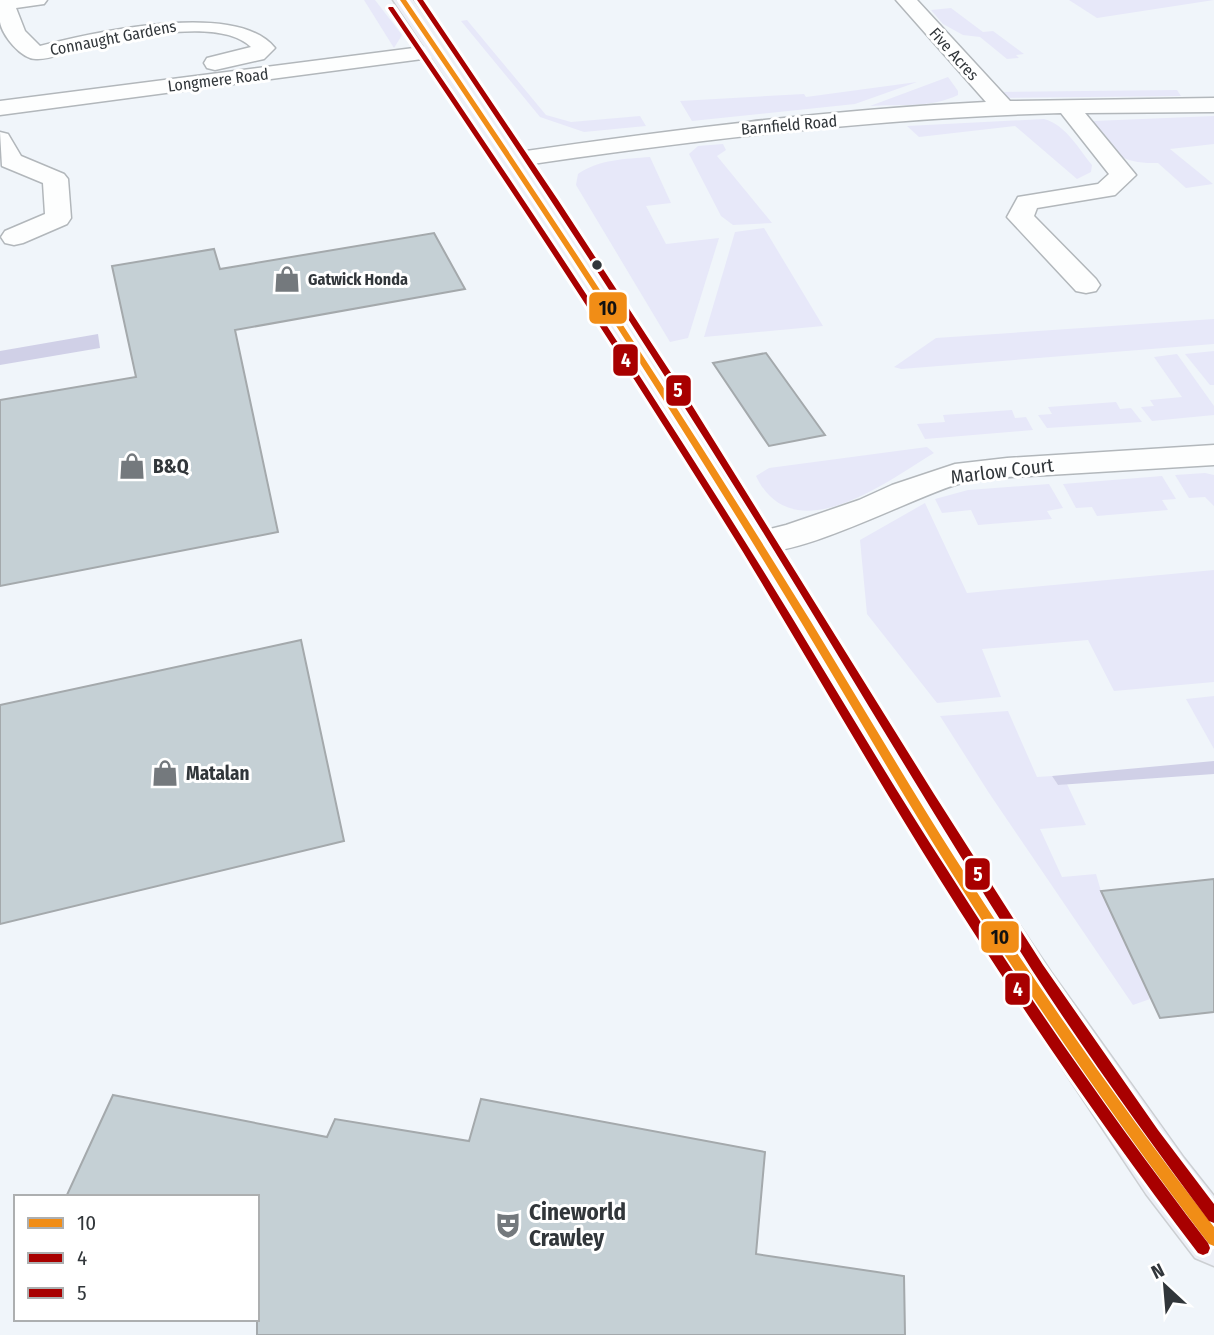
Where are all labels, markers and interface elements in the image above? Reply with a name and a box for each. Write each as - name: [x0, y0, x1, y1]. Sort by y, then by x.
- street label: Connaught Gardens: [48, 16, 178, 60]
- street label: Five Acres: [925, 24, 983, 84]
- street label: Longmere Road: [167, 64, 269, 96]
- street label: Barnfield Road: [740, 111, 838, 139]
- unlabelled marker: [590, 258, 604, 272]
- shop icon: Gatwick Honda: [272, 264, 302, 294]
- place label: Gatwick Honda: [308, 270, 408, 289]
- line badge: 10: [588, 291, 628, 325]
- text: 10: [599, 297, 617, 320]
- line badge: 4: [612, 343, 639, 377]
- text: 4: [621, 349, 631, 372]
- line badge: 5: [665, 374, 692, 407]
- text: 5: [673, 379, 683, 402]
- shop icon: B&Q: [117, 451, 147, 481]
- street label: Marlow Court: [949, 453, 1055, 489]
- place label: B&Q: [153, 455, 190, 478]
- shop icon: Matalan: [150, 758, 180, 788]
- place label: Matalan: [186, 762, 249, 785]
- line badge: 5: [964, 857, 991, 891]
- text: 5: [973, 863, 983, 886]
- line badge: 10: [980, 920, 1020, 954]
- text: 10: [991, 926, 1009, 949]
- line badge: 4: [1004, 972, 1031, 1006]
- text: 4: [1013, 978, 1023, 1001]
- legend: [14, 1195, 259, 1321]
- place label: Cineworld Crawley: [529, 1198, 626, 1252]
- text: 10: [77, 1210, 96, 1236]
- theatre icon: Cineworld Crawley: [493, 1210, 523, 1240]
- text: 4: [77, 1245, 87, 1271]
- north arrow: [1130, 1251, 1200, 1321]
- text: N: [1148, 1258, 1168, 1284]
- text: 5: [77, 1280, 87, 1306]

